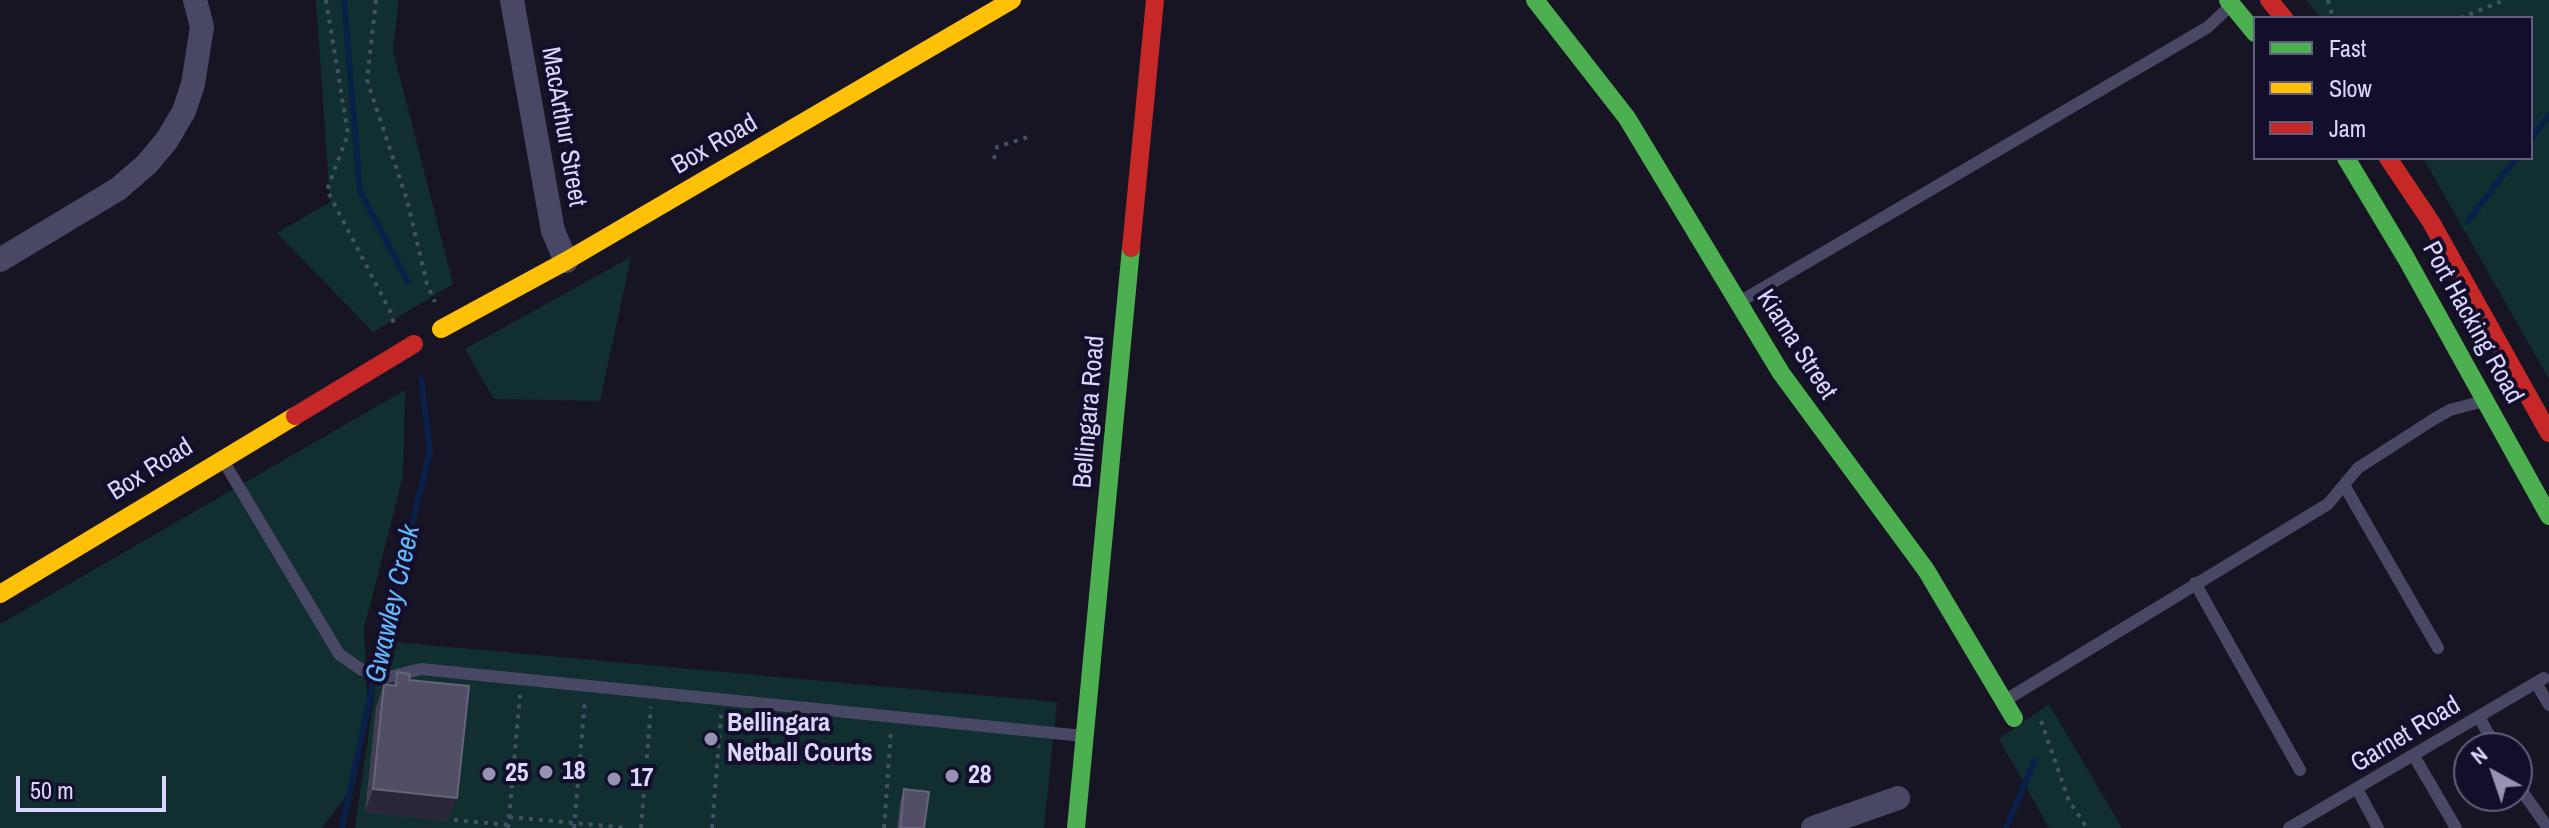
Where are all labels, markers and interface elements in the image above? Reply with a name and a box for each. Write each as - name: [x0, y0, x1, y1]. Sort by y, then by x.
- legend: [2253, 16, 2533, 160]
- text: Fast: [2329, 32, 2366, 64]
- street label: MacArthur Street: [534, 45, 592, 209]
- text: Slow: [2329, 72, 2372, 104]
- street label: Box Road: [667, 108, 763, 182]
- text: Jam: [2329, 112, 2366, 144]
- street label: Port Hacking Road: [2415, 237, 2529, 409]
- street label: Kiama Street: [1749, 284, 1843, 406]
- street label: Bellingara Road: [1068, 334, 1112, 490]
- street label: Box Road: [103, 432, 199, 508]
- water label: Gwawley Creek: [360, 522, 428, 686]
- street label: Garnet Road: [2346, 690, 2466, 780]
- place label: Bellingara Netball Courts: [727, 708, 873, 770]
- marker: Bellingara Netball Courts: [702, 730, 720, 748]
- north arrow: [2453, 732, 2533, 812]
- text: N: [2464, 739, 2493, 771]
- place label: 18: [562, 756, 586, 788]
- place label: 25: [505, 758, 529, 790]
- scale bar: [20, 760, 170, 810]
- place label: 28: [968, 760, 992, 792]
- marker: 18: [537, 763, 555, 781]
- place label: 17: [630, 763, 654, 795]
- marker: 25: [480, 765, 498, 783]
- marker: 28: [943, 767, 961, 785]
- marker: 17: [605, 770, 623, 788]
- text: 50 m: [30, 774, 74, 806]

